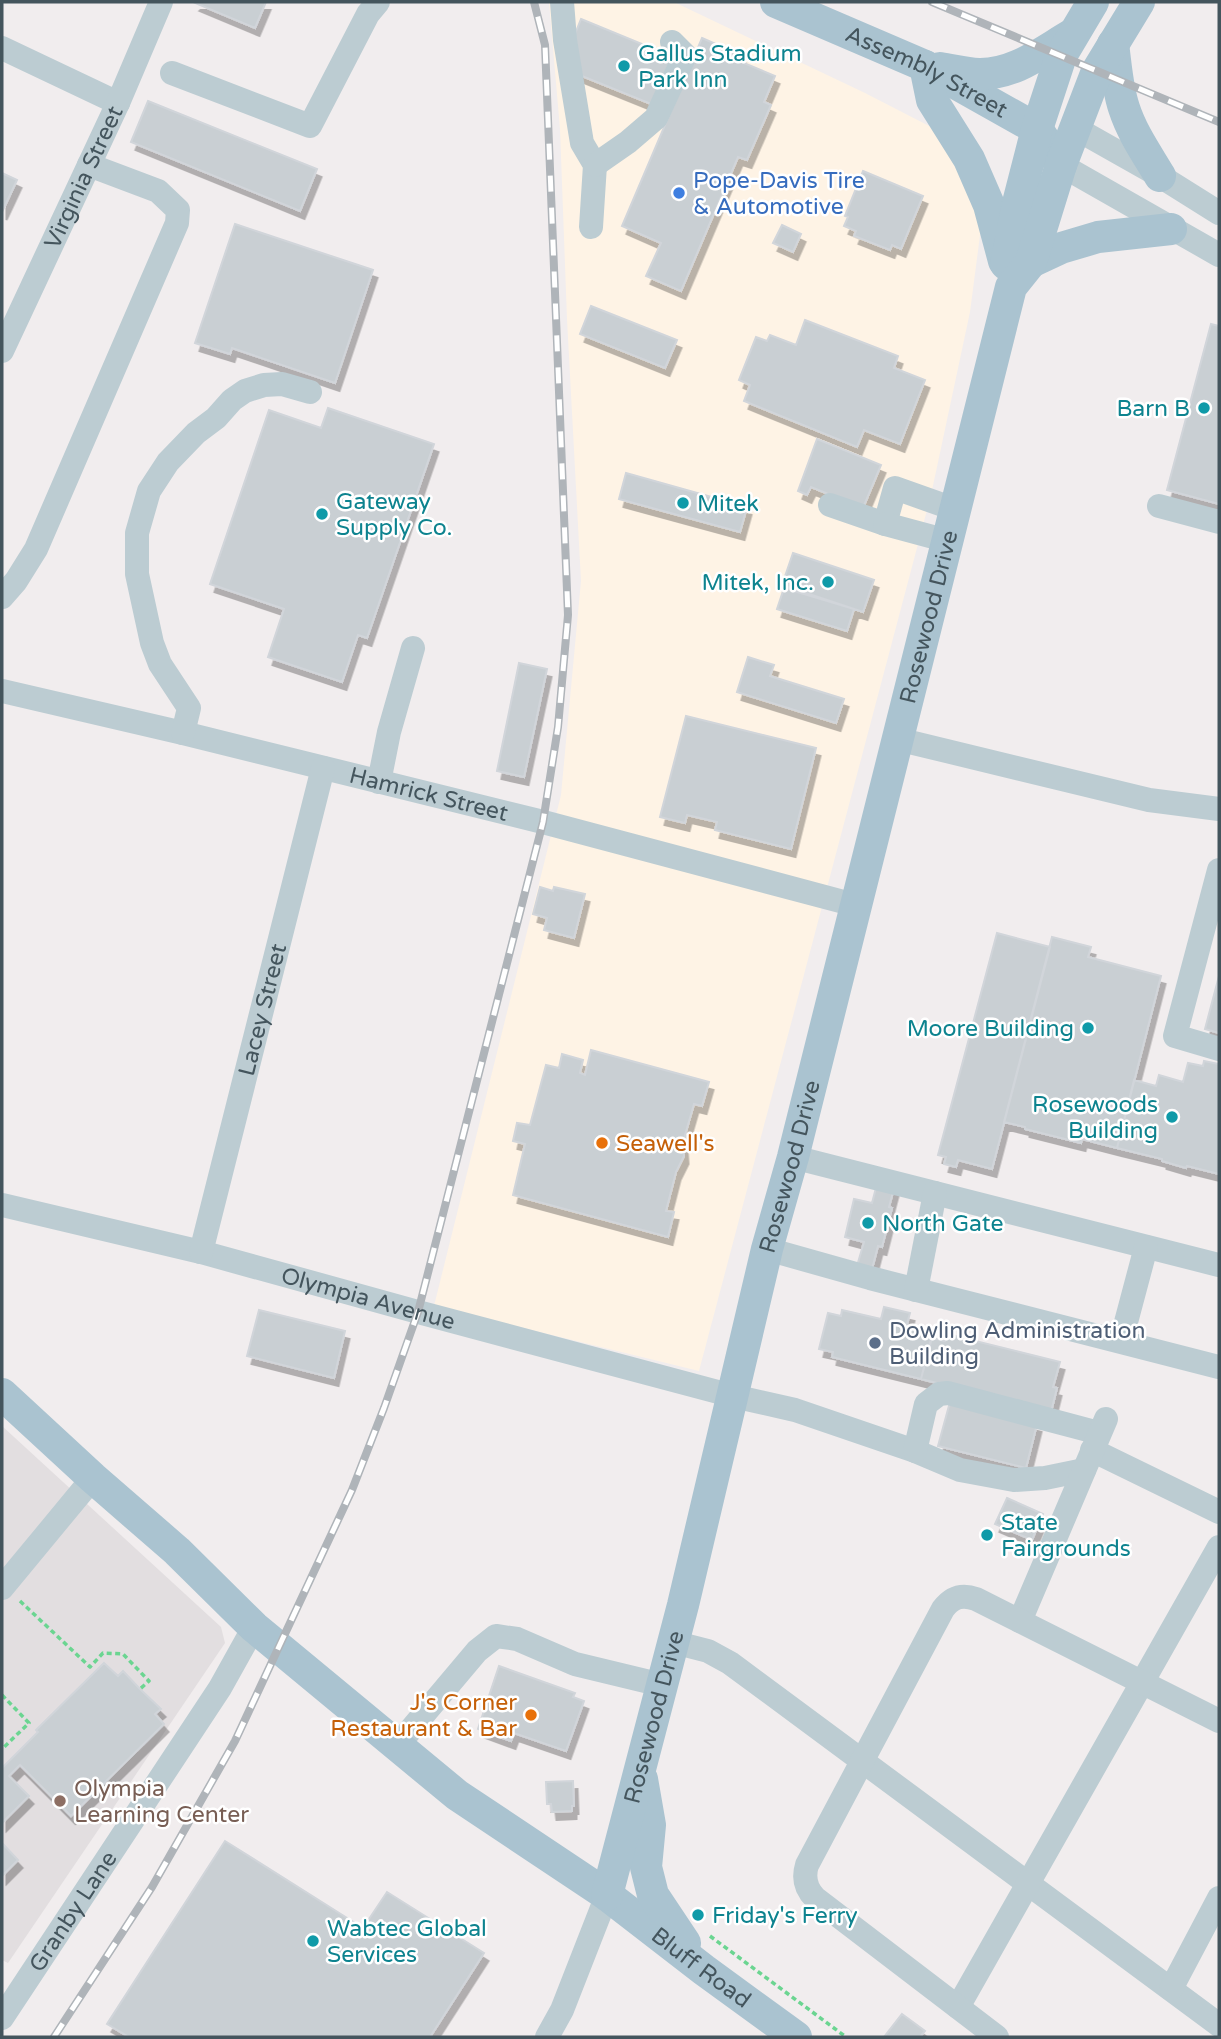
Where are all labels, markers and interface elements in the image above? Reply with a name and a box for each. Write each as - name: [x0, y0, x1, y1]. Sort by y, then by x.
- street label: Assembly Street: [841, 20, 1012, 125]
- place label: Gallus Stadium Park Inn: [638, 40, 802, 94]
- marker: Gallus Stadium Park Inn: [616, 58, 632, 74]
- street label: Virginia Street: [39, 101, 130, 253]
- place label: Pope-Davis Tire & Automotive: [693, 167, 865, 221]
- marker: Pope-Davis Tire & Automotive: [671, 185, 687, 201]
- place label: Barn B: [1116, 395, 1190, 423]
- marker: Barn B: [1196, 400, 1212, 416]
- place label: Gateway Supply Co.: [336, 488, 452, 542]
- place label: Mitek: [697, 490, 759, 518]
- marker: Mitek: [675, 495, 691, 511]
- marker: Gateway Supply Co.: [314, 506, 330, 522]
- street label: Rosewood Drive: [894, 528, 964, 707]
- place label: Mitek, Inc.: [702, 569, 814, 597]
- marker: Mitek, Inc.: [820, 574, 836, 590]
- street label: Hamrick Street: [346, 762, 511, 828]
- street label: Lacey Street: [233, 941, 293, 1079]
- place label: Moore Building: [907, 1015, 1074, 1043]
- marker: Moore Building: [1080, 1020, 1096, 1036]
- street label: Rosewood Drive: [754, 1078, 827, 1256]
- place label: Rosewoods Building: [1032, 1091, 1158, 1145]
- marker: Rosewoods Building: [1164, 1109, 1180, 1125]
- place label: Seawell's: [616, 1130, 715, 1158]
- marker: Seawell's: [594, 1135, 610, 1151]
- place label: North Gate: [882, 1210, 1003, 1238]
- marker: North Gate: [860, 1215, 876, 1231]
- street label: Olympia Avenue: [278, 1262, 458, 1336]
- place label: Dowling Administration Building: [889, 1317, 1146, 1371]
- marker: Dowling Administration Building: [867, 1335, 883, 1351]
- place label: State Fairgrounds: [1001, 1509, 1131, 1563]
- marker: State Fairgrounds: [979, 1527, 995, 1543]
- street label: Rosewood Drive: [619, 1628, 691, 1807]
- place label: J's Corner Restaurant & Bar: [330, 1689, 517, 1743]
- marker: J's Corner Restaurant & Bar: [523, 1707, 539, 1723]
- place label: Olympia Learning Center: [74, 1775, 249, 1829]
- marker: Olympia Learning Center: [52, 1793, 68, 1809]
- street label: Granby Lane: [23, 1846, 123, 1978]
- place label: Friday's Ferry: [712, 1902, 858, 1930]
- marker: Friday's Ferry: [690, 1907, 706, 1923]
- place label: Wabtec Global Services: [327, 1915, 487, 1969]
- street label: Bluff Road: [646, 1922, 756, 2014]
- marker: Wabtec Global Services: [305, 1933, 321, 1949]

